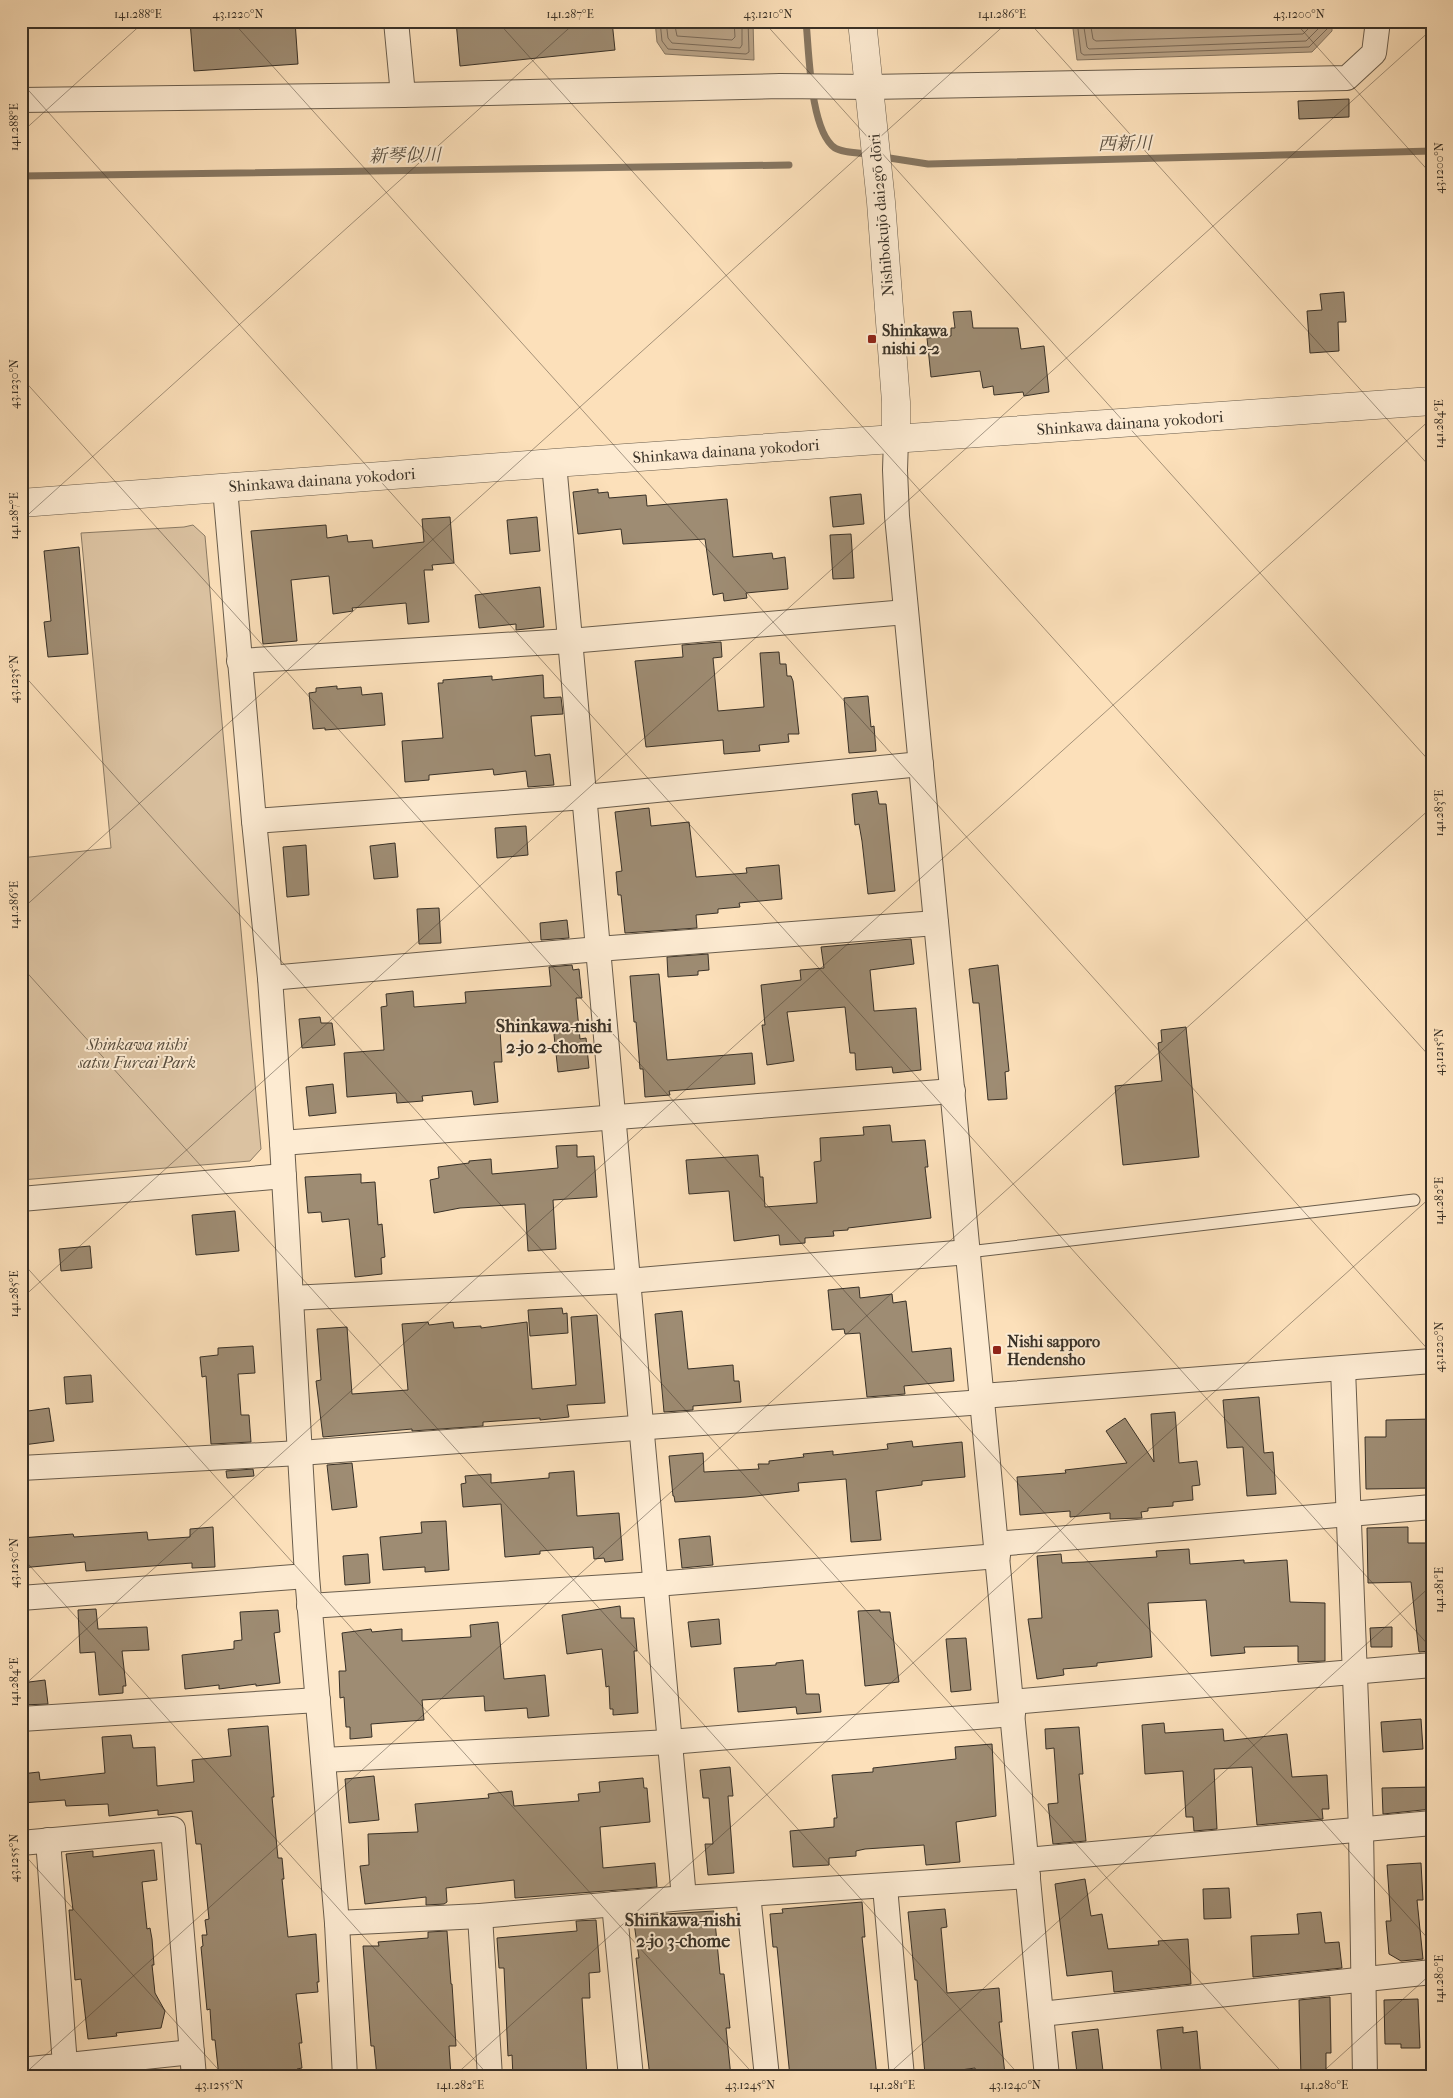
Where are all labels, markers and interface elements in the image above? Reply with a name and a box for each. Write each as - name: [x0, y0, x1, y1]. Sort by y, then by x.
- text: 141.288°E: [114, 7, 162, 21]
- text: 43.1220°N: [212, 7, 264, 21]
- text: 141.287°E: [546, 7, 594, 21]
- text: 43.1210°N: [743, 7, 793, 21]
- text: 141.286°E: [978, 7, 1026, 21]
- text: 43.1200°N: [1273, 7, 1325, 21]
- text: 141.288°E: [7, 103, 21, 151]
- street label: Nishibokujō dai2gō dōri: [864, 133, 898, 297]
- water label: 西新川: [1098, 133, 1154, 155]
- text: 43.1200°N: [1432, 142, 1446, 194]
- water label: 新琴似川: [369, 145, 443, 167]
- place label: Shinkawa nishi 2-2: [881, 321, 948, 358]
- marker: Shinkawa nishi 2-2: [866, 333, 878, 345]
- text: 43.1230°N: [7, 359, 21, 409]
- text: 141.284°E: [1432, 400, 1446, 448]
- street label: Shinkawa dainana yokodori: [1036, 407, 1224, 439]
- street label: Shinkawa dainana yokodori: [632, 435, 820, 467]
- street label: Shinkawa dainana yokodori: [228, 464, 416, 496]
- text: 141.287°E: [7, 492, 21, 540]
- text: 43.1235°N: [7, 655, 21, 703]
- text: 141.283°E: [1432, 790, 1446, 836]
- text: 141.286°E: [7, 881, 21, 929]
- district label: Shinkawa-nishi 2-jo 2-chome: [496, 1016, 613, 1058]
- text: 43.1215°N: [1432, 1028, 1446, 1076]
- park label: Shinkawa nishi satsu Fureai Park: [77, 1035, 196, 1072]
- text: 141.282°E: [1432, 1177, 1446, 1225]
- text: 141.285°E: [7, 1270, 21, 1318]
- text: 43.1220°N: [1432, 1321, 1446, 1373]
- place label: Nishi sapporo Hendensho: [1007, 1332, 1100, 1369]
- marker: Nishi sapporo Hendensho: [991, 1344, 1003, 1356]
- text: 43.1250°N: [7, 1538, 21, 1588]
- text: 141.281°E: [1432, 1567, 1446, 1613]
- text: 141.284°E: [7, 1658, 21, 1706]
- text: 43.1255°N: [7, 1834, 21, 1882]
- district label: Shinkawa-nishi 2-jo 3-chome: [625, 1910, 742, 1952]
- text: 141.280°E: [1432, 1955, 1446, 2003]
- text: 43.1255°N: [195, 2078, 243, 2092]
- text: 141.282°E: [436, 2078, 484, 2092]
- text: 43.1245°N: [725, 2078, 775, 2092]
- text: 141.281°E: [869, 2078, 915, 2092]
- text: 43.1240°N: [989, 2078, 1041, 2092]
- text: 141.280°E: [1300, 2078, 1348, 2092]

